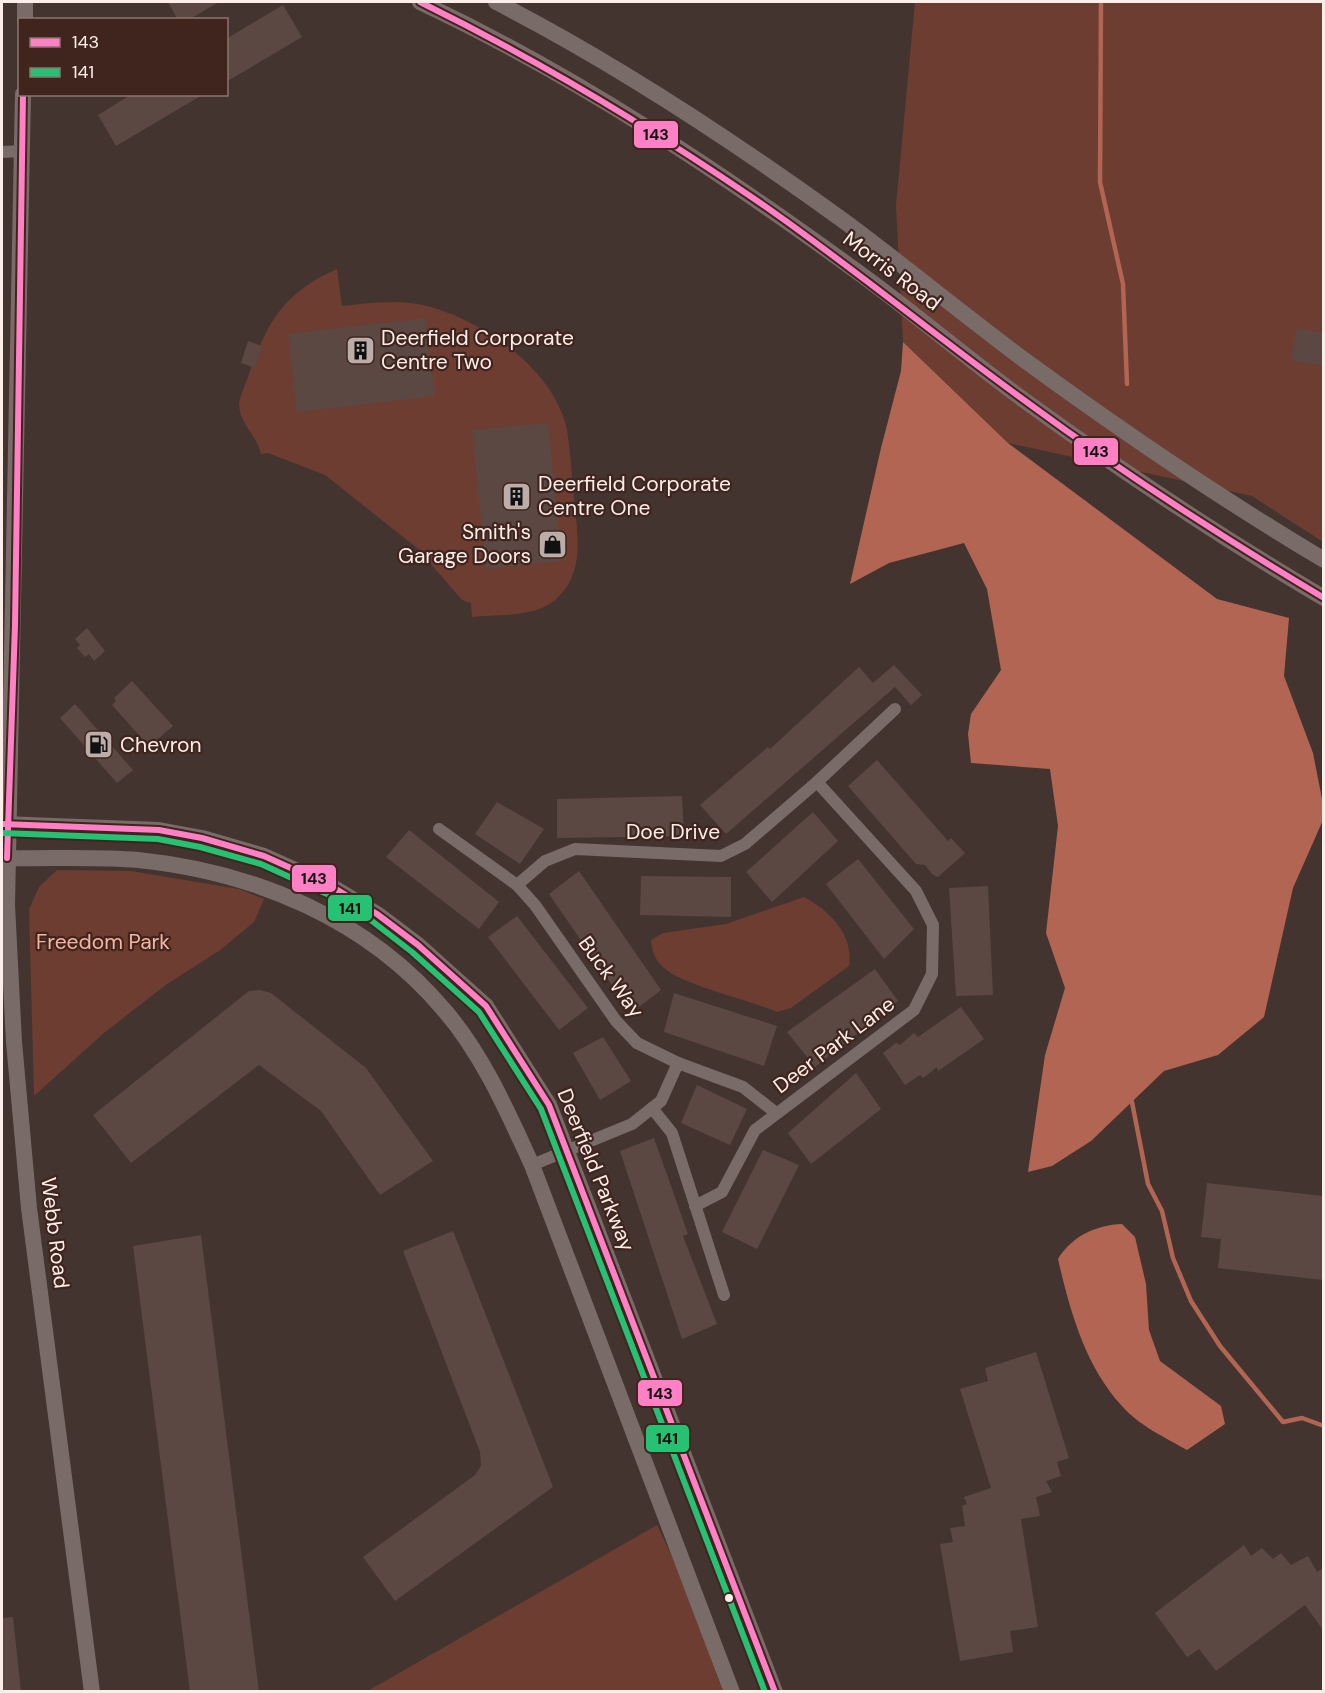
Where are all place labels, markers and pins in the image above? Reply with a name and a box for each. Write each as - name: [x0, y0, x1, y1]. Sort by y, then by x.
- place label: Deerfield Corporate Centre Two: [381, 324, 574, 376]
- building icon: Deerfield Corporate Centre Two: [344, 334, 376, 366]
- place label: Deerfield Corporate Centre One: [538, 470, 731, 522]
- building icon: Deerfield Corporate Centre One: [501, 480, 533, 512]
- place label: Smith's Garage Doors: [398, 518, 531, 570]
- shop icon: Smith's Garage Doors: [536, 528, 568, 560]
- fuel station icon: Chevron: [83, 729, 115, 761]
- place label: Chevron: [120, 731, 202, 759]
- unlabelled marker: [723, 1592, 735, 1604]

